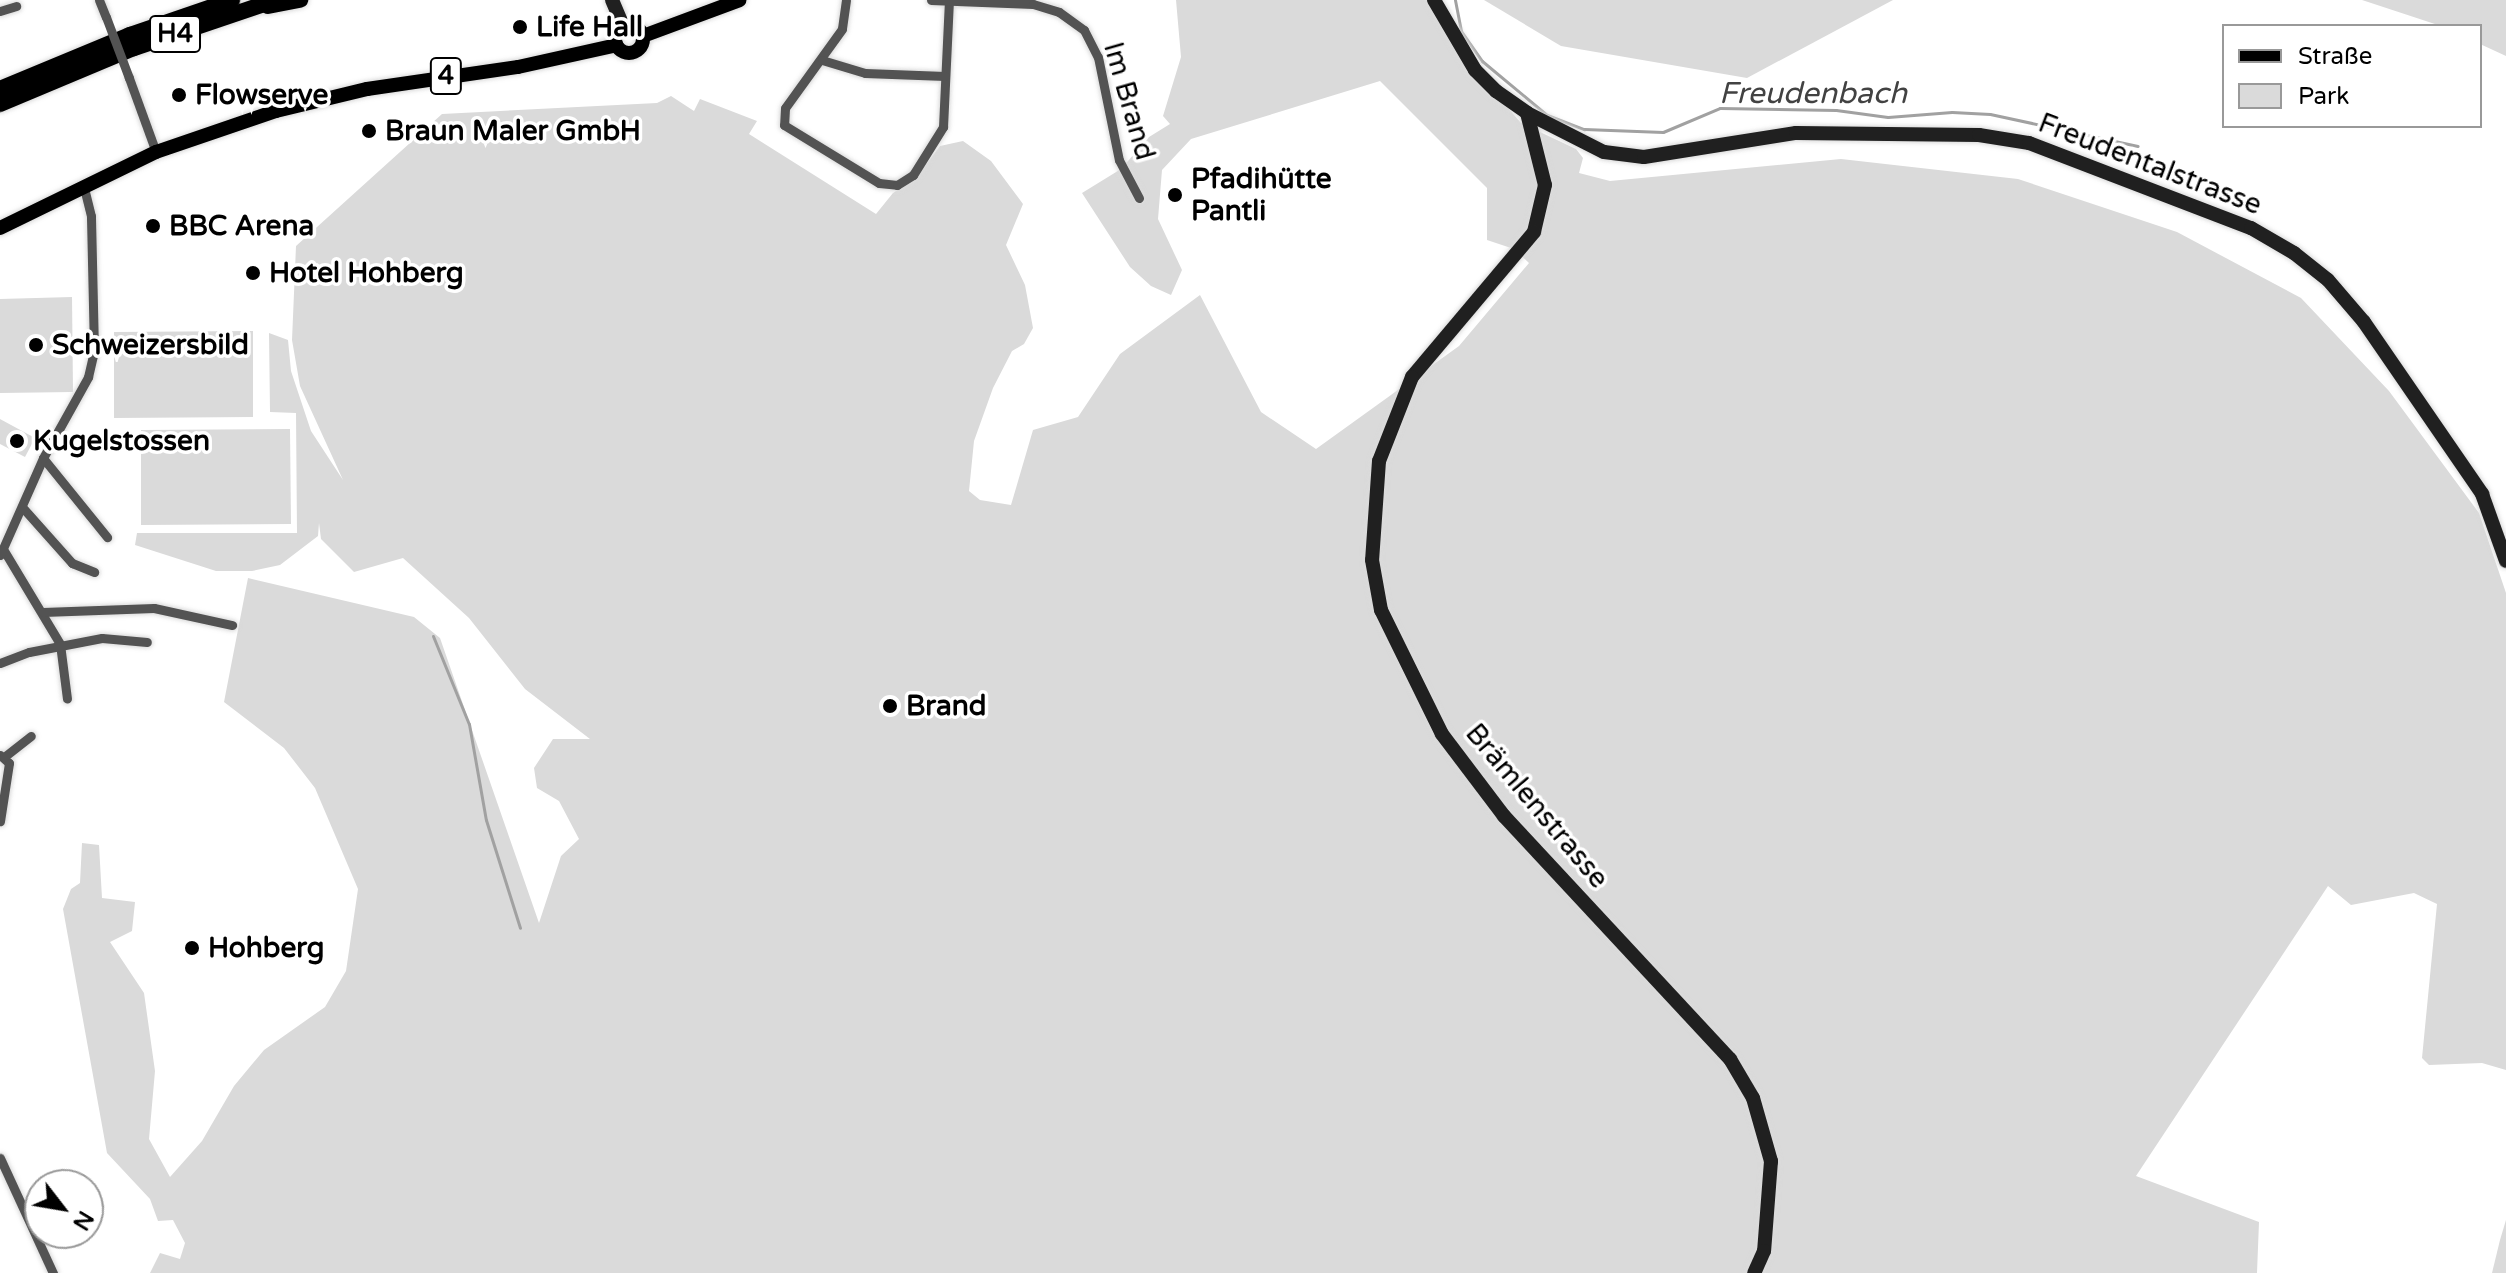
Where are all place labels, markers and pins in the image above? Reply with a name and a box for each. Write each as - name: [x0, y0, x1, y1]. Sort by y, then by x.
- place label: Life Hall: [536, 10, 643, 44]
- marker: Life Hall: [511, 18, 529, 36]
- place label: Flowserve: [195, 78, 328, 112]
- marker: Flowserve: [170, 86, 188, 104]
- place label: Braun Maler GmbH: [385, 114, 641, 148]
- marker: Braun Maler GmbH: [360, 122, 378, 140]
- place label: Pfadihütte Pantli: [1191, 162, 1331, 228]
- marker: Pfadihütte Pantli: [1166, 186, 1184, 204]
- place label: BBC Arena: [169, 209, 314, 243]
- marker: BBC Arena: [144, 217, 162, 235]
- place label: Hotel Hohberg: [269, 256, 464, 290]
- marker: Hotel Hohberg: [244, 264, 262, 282]
- place label: Schweizersbild: [52, 328, 249, 362]
- marker: Schweizersbild: [27, 336, 45, 354]
- place label: Kugelstossen: [33, 424, 210, 458]
- marker: Kugelstossen: [8, 432, 26, 450]
- place label: Brand: [906, 689, 986, 723]
- marker: Brand: [881, 697, 899, 715]
- place label: Hohberg: [208, 931, 324, 965]
- marker: Hohberg: [183, 939, 201, 957]

